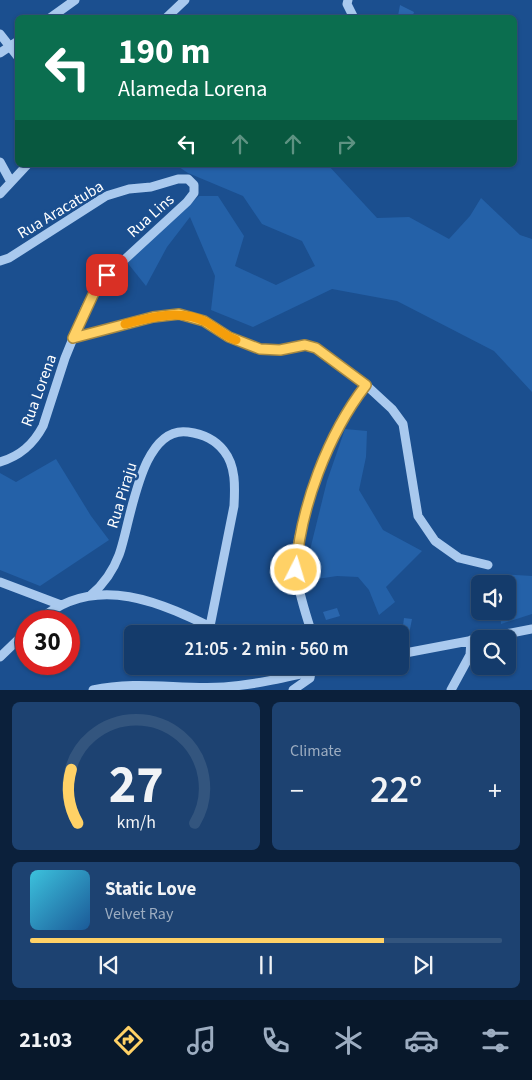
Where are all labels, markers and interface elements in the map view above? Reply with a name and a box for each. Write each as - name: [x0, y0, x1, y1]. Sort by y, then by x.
- text: 190 m: [118, 27, 210, 77]
- icon: left: [35, 35, 100, 100]
- text: Alameda Lorena: [118, 73, 267, 105]
- icon: left: [173, 130, 201, 158]
- icon: ahead: [226, 130, 254, 158]
- icon: ahead: [279, 130, 307, 158]
- icon: right: [332, 130, 360, 158]
- street label: Rua Aracatuba: [13, 176, 108, 244]
- street label: Rua Lins: [122, 189, 179, 243]
- pin: [86, 254, 128, 296]
- icon: arrive: [93, 261, 121, 289]
- street label: Rua Lorena: [16, 351, 62, 430]
- street label: Rua Piraju: [102, 460, 142, 531]
- position arrow: [269, 543, 321, 595]
- map controls: [471, 575, 516, 675]
- button: sound: [471, 575, 516, 620]
- speed limit sign: 30: [15, 610, 80, 675]
- button: search: [471, 630, 516, 675]
- text: 21:05 · 2 min · 560 m: [184, 636, 349, 663]
- text: Climate: [290, 740, 341, 762]
- text: 27: [109, 749, 163, 823]
- text: 22°: [370, 763, 422, 817]
- text: −: [290, 771, 304, 811]
- text: +: [488, 771, 502, 811]
- text: km/h: [116, 810, 156, 835]
- text: Static Love: [105, 876, 196, 903]
- text: Velvet Ray: [105, 903, 173, 925]
- icon: previous: [95, 951, 123, 979]
- icon: pause: [252, 951, 280, 979]
- icon: next: [409, 951, 437, 979]
- icon: directions: [111, 1023, 146, 1058]
- icon: music: [184, 1023, 219, 1058]
- icon: phone: [258, 1023, 293, 1058]
- icon: climate: [331, 1023, 366, 1058]
- icon: car: [404, 1023, 439, 1058]
- icon: filters: [478, 1023, 513, 1058]
- text: 21:03: [19, 1024, 72, 1056]

